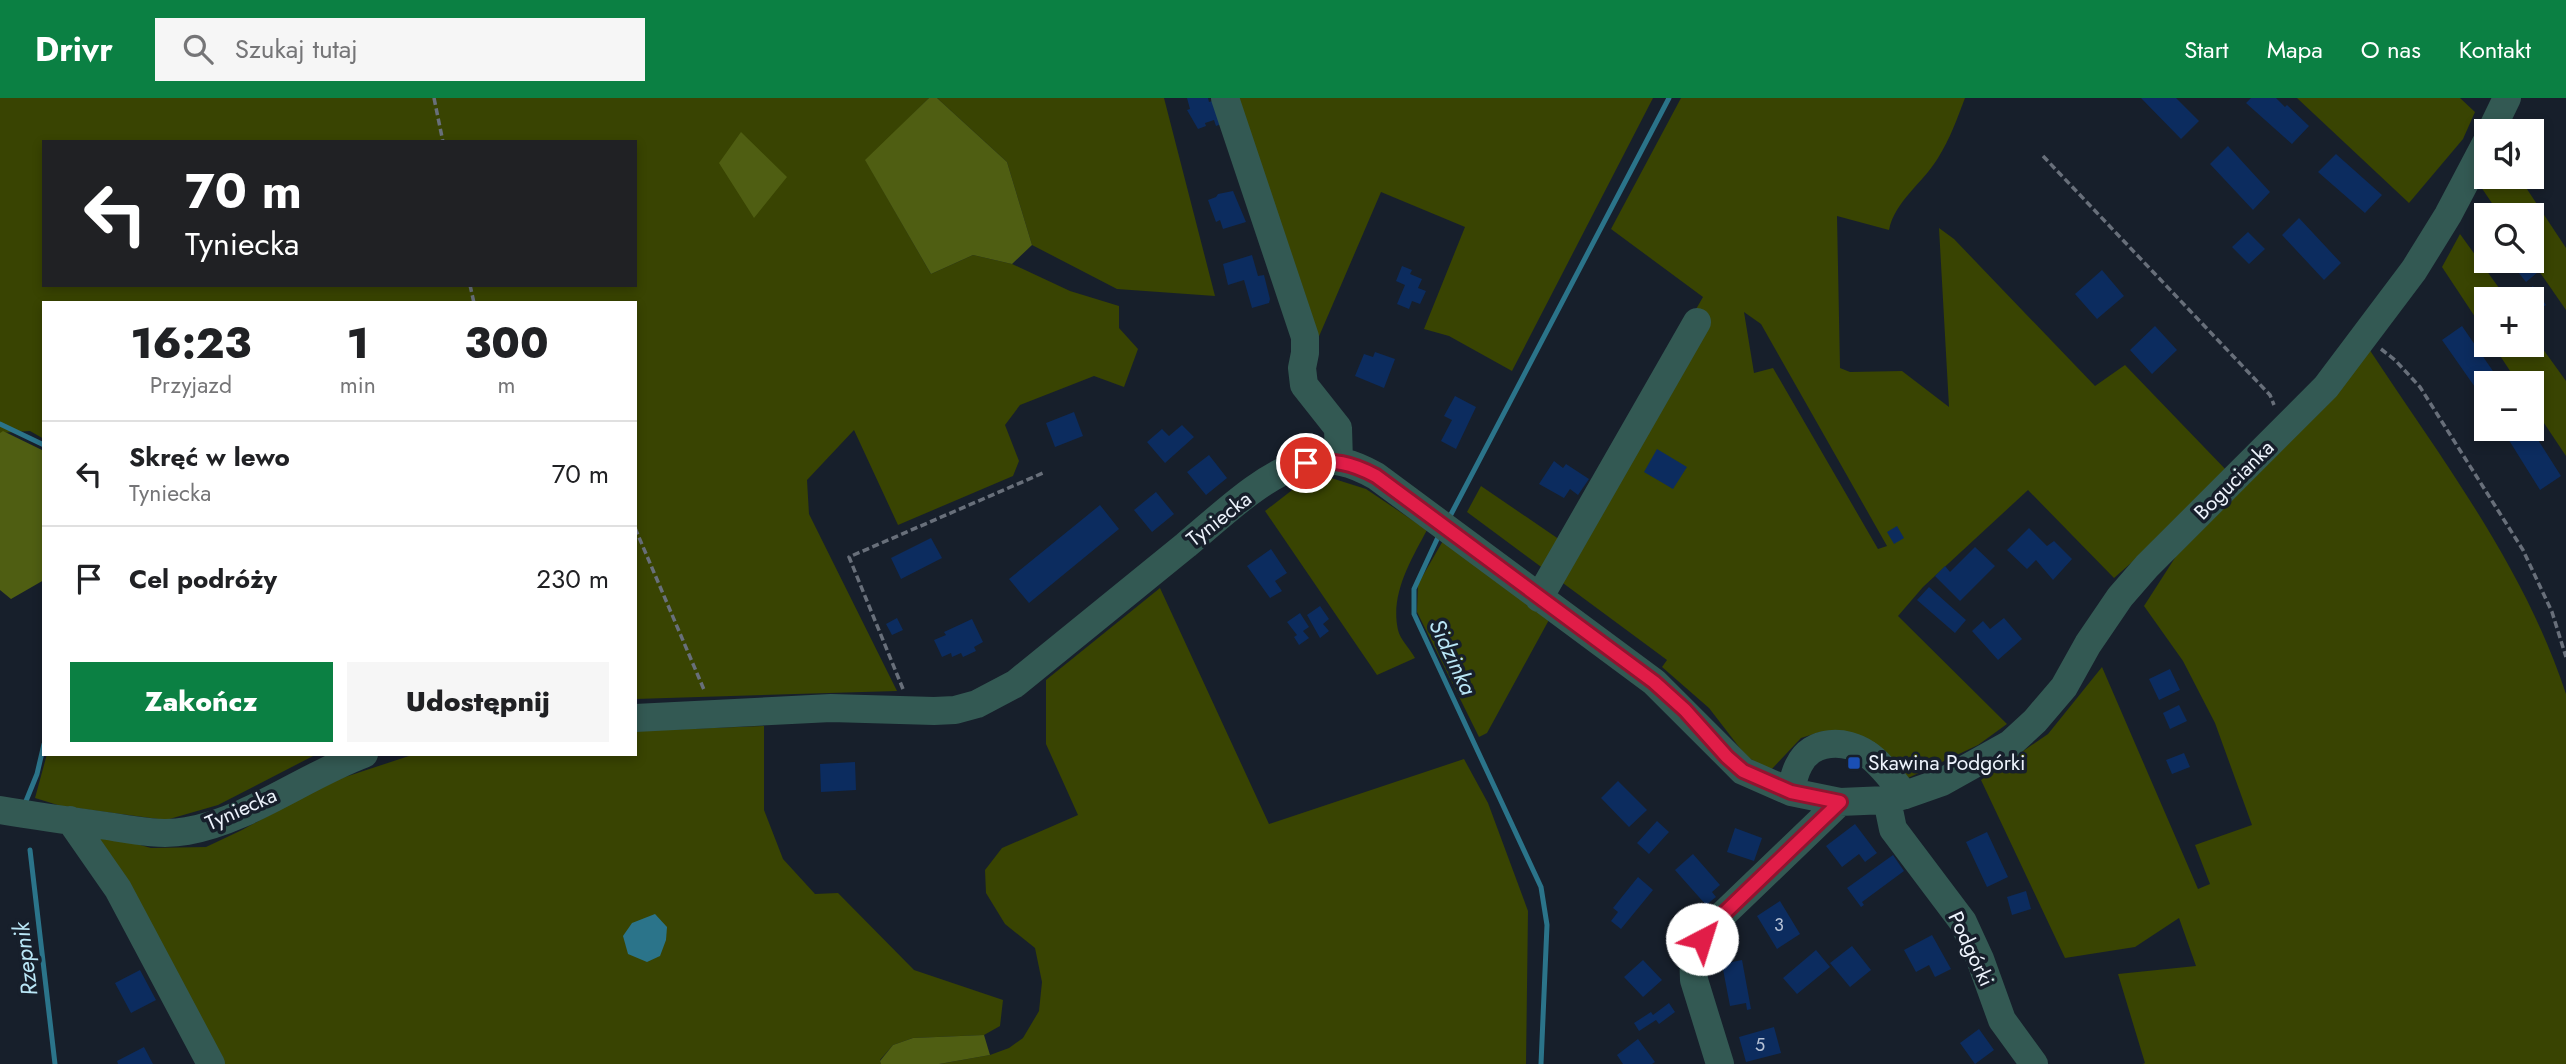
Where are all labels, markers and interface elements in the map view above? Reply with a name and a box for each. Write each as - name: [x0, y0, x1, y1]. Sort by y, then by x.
- search box: [155, 18, 645, 81]
- text: Drivr: [35, 26, 113, 73]
- icon: search: [179, 30, 217, 68]
- text: Szukaj tutaj: [235, 30, 358, 68]
- text: Start: [2184, 32, 2229, 67]
- text: Mapa: [2267, 32, 2323, 67]
- text: O nas: [2361, 32, 2421, 67]
- text: Kontakt: [2459, 32, 2531, 67]
- map controls: [2474, 119, 2544, 441]
- button: sound: [2474, 119, 2544, 189]
- text: 70 m: [185, 156, 302, 226]
- icon: left: [70, 168, 161, 259]
- button: search: [2474, 203, 2544, 273]
- text: Tyniecka: [185, 221, 299, 267]
- button: +: [2474, 287, 2544, 357]
- text: 16:23: [130, 313, 251, 374]
- text: 1: [347, 313, 369, 374]
- text: 300: [464, 313, 549, 374]
- text: Przyjazd: [150, 368, 232, 402]
- text: min: [340, 368, 376, 402]
- text: m: [497, 368, 515, 402]
- button: −: [2474, 371, 2544, 441]
- pin: [1276, 433, 1336, 493]
- street label: Bogucianka: [2187, 433, 2281, 527]
- text: Skręć w lewo: [129, 438, 290, 476]
- icon: arrive: [1287, 444, 1325, 482]
- icon: left: [70, 455, 108, 493]
- text: 70 m: [552, 455, 609, 493]
- text: Tyniecka: [129, 476, 211, 510]
- street label: Tyniecka: [1180, 484, 1258, 554]
- icon: arrive: [70, 560, 108, 598]
- text: Cel podróży: [129, 560, 277, 598]
- text: 230 m: [536, 560, 609, 598]
- water label: Sidzinka: [1420, 613, 1486, 701]
- button: Zakończ: [70, 662, 333, 742]
- button: Udostępnij: [347, 662, 609, 742]
- place label: Skawina Podgórki: [1868, 748, 2026, 778]
- marker: Skawina Podgórki: [1846, 755, 1862, 771]
- street label: Tyniecka: [201, 780, 281, 838]
- position arrow: [1665, 902, 1739, 976]
- street label: Podgórki: [1941, 907, 2001, 991]
- house number: 3: [1774, 912, 1784, 938]
- water label: Rzepnik: [3, 919, 46, 998]
- house number: 5: [1755, 1032, 1765, 1058]

